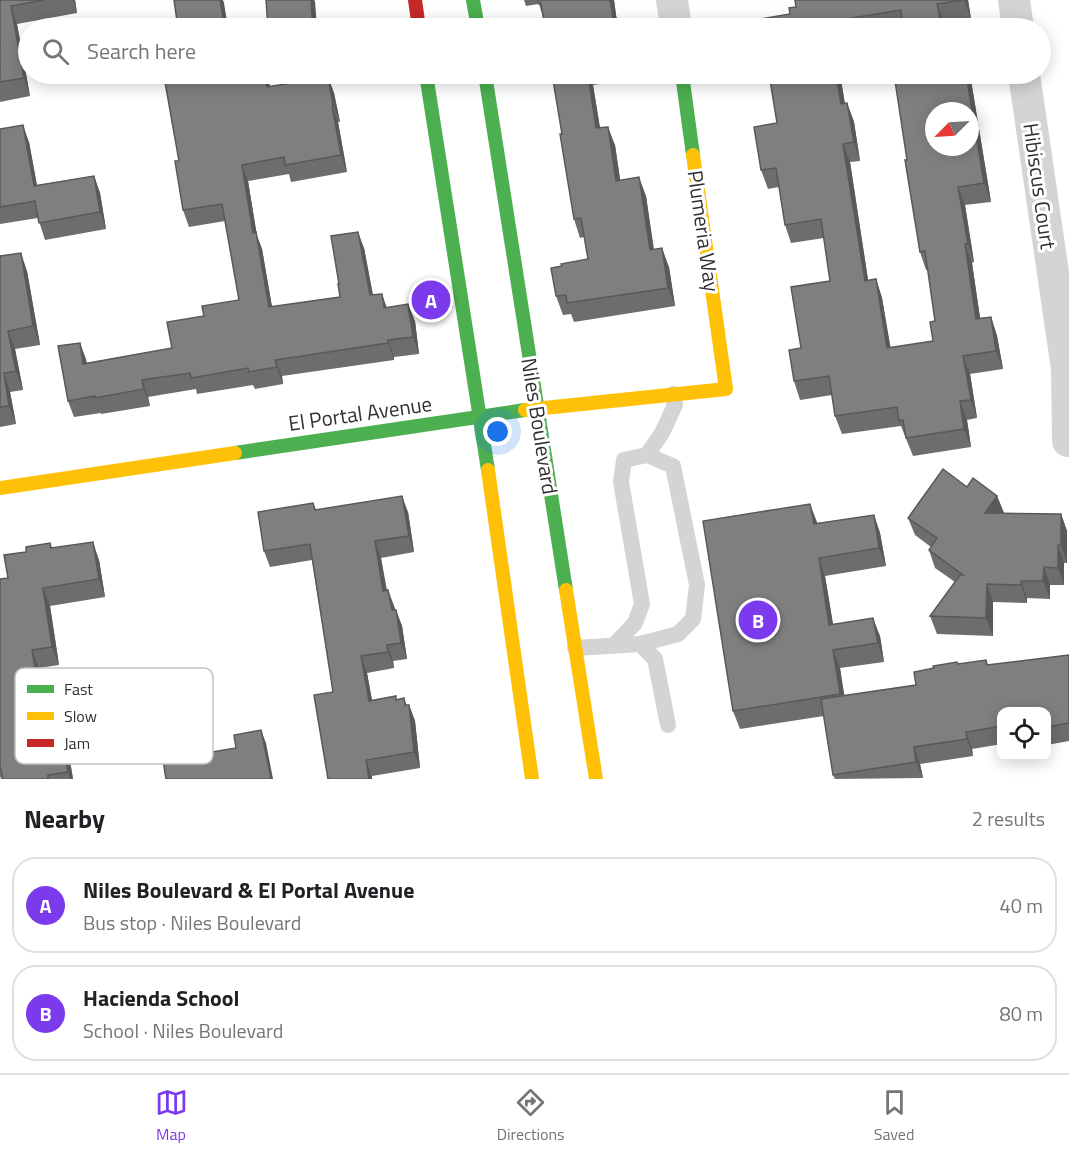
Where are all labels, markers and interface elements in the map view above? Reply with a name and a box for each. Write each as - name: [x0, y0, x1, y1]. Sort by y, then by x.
- search box: [18, 18, 1051, 84]
- text: Search here: [87, 34, 196, 68]
- icon: search: [39, 35, 72, 68]
- north arrow: [925, 102, 979, 156]
- street label: Hibiscus Court: [1015, 121, 1065, 252]
- street label: Plumeria Way: [680, 168, 728, 294]
- pin: A: [412, 278, 450, 322]
- street label: Niles Boulevard: [513, 356, 567, 496]
- street label: El Portal Avenue: [286, 387, 434, 439]
- your location: [483, 417, 512, 446]
- pin: B: [738, 598, 777, 642]
- legend: [15, 668, 213, 764]
- text: Fast: [64, 677, 93, 701]
- text: Slow: [64, 704, 97, 728]
- map controls: [997, 707, 1051, 761]
- button: locate: [997, 707, 1051, 761]
- text: Jam: [64, 731, 90, 755]
- text: Nearby: [24, 799, 105, 838]
- text: 2 results: [972, 803, 1045, 834]
- text: Niles Boulevard & El Portal Avenue: [83, 873, 414, 907]
- text: A: [39, 890, 52, 921]
- text: 40 m: [999, 890, 1043, 921]
- text: Bus stop · Niles Boulevard: [83, 907, 301, 938]
- text: Hacienda School: [83, 981, 239, 1015]
- text: B: [39, 998, 52, 1029]
- text: 80 m: [999, 998, 1043, 1029]
- text: School · Niles Boulevard: [83, 1015, 283, 1046]
- tab: Map: [155, 1086, 188, 1146]
- tab: Directions: [497, 1086, 565, 1146]
- tab: Saved: [874, 1086, 914, 1146]

